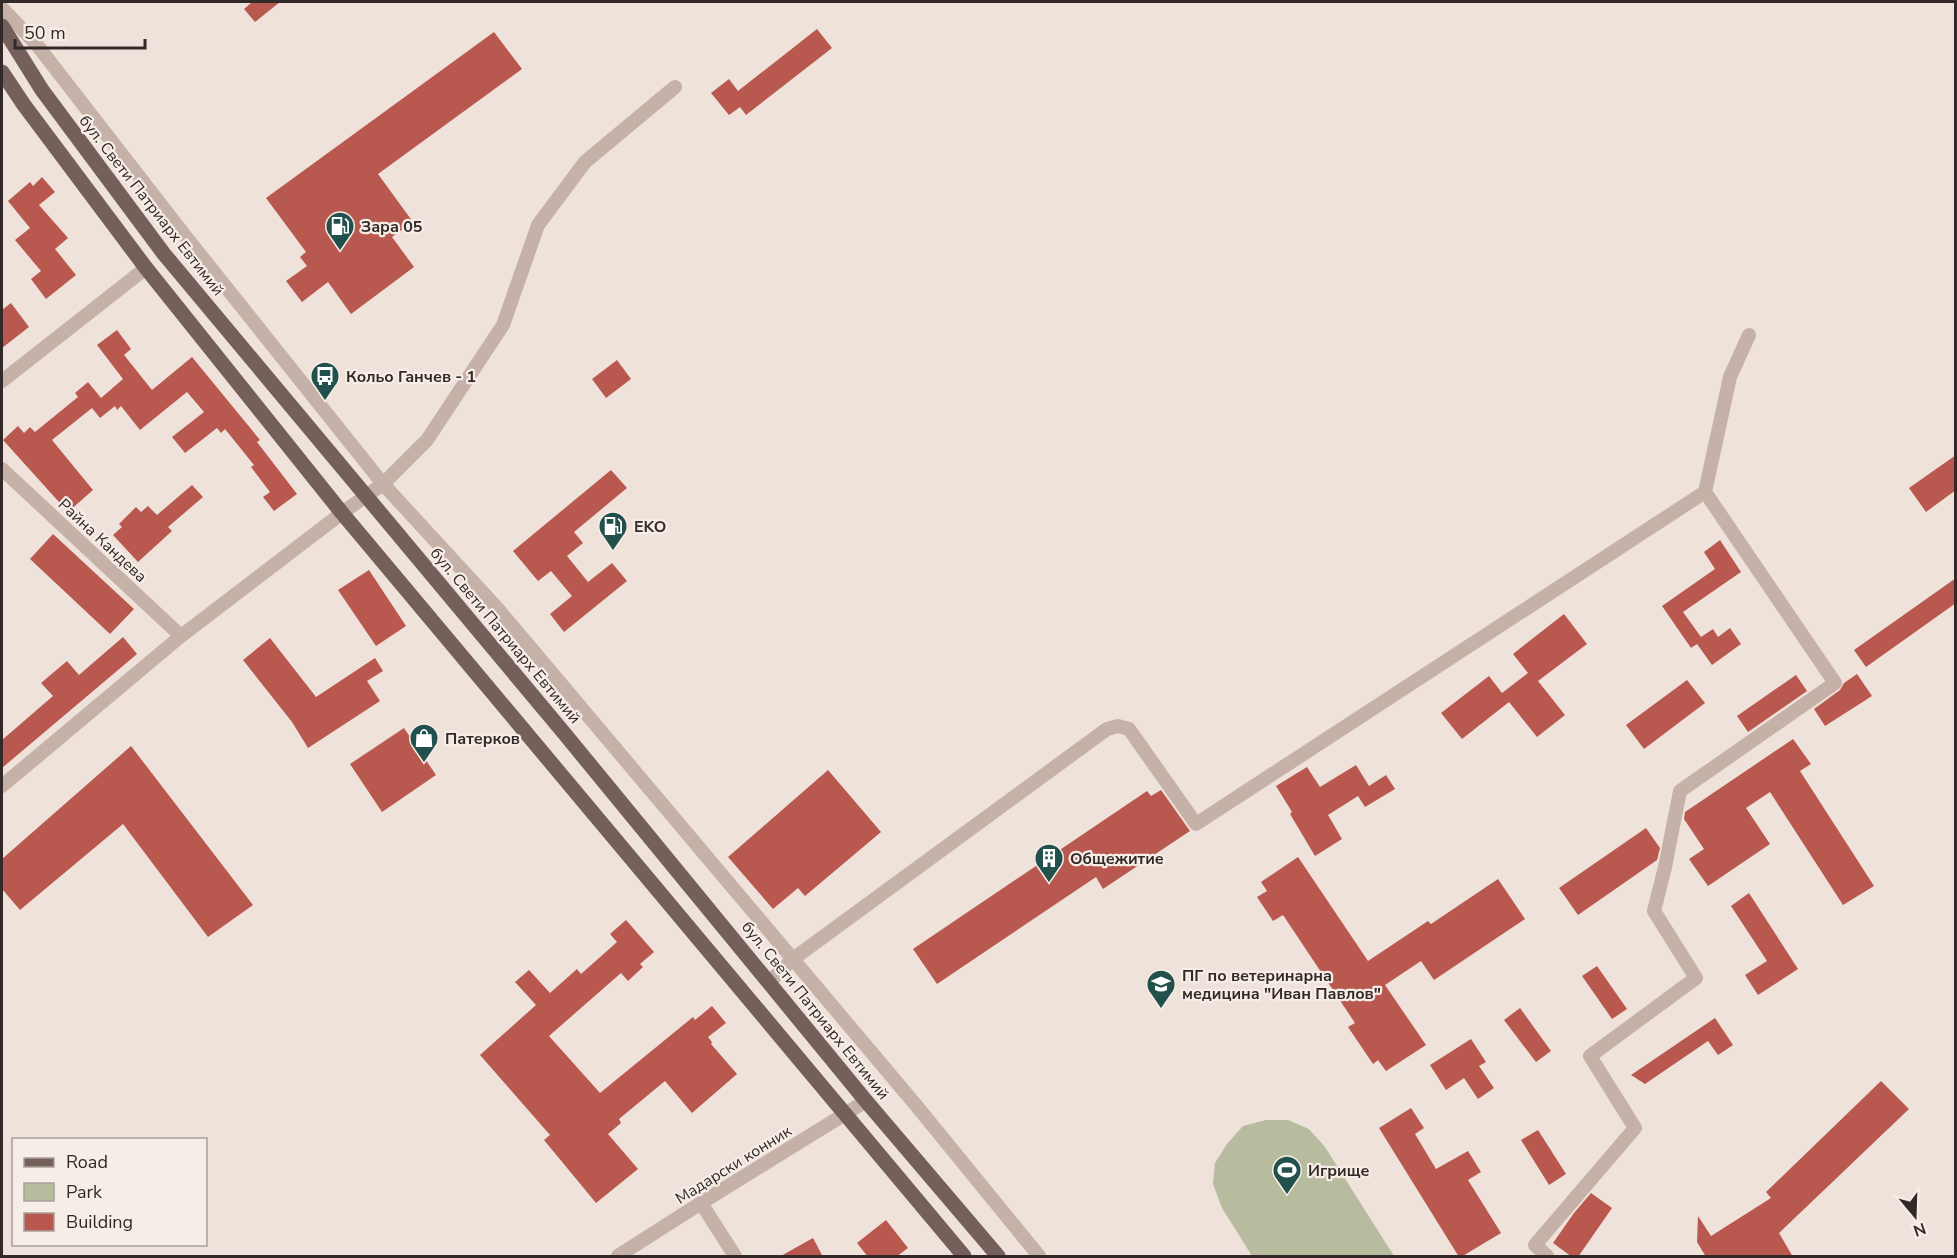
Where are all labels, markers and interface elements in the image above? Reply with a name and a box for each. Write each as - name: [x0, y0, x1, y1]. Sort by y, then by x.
- scale bar: [15, 12, 146, 50]
- text: 50 m: [24, 21, 66, 45]
- street label: бул. Свети Патриарх Евтимий: [74, 111, 229, 301]
- fuel station icon: Зара 05: [324, 210, 356, 252]
- place label: Зара 05: [361, 216, 422, 238]
- bus stop icon: Кольо Ганчев - 1: [309, 360, 341, 402]
- place label: Кольо Ганчев - 1: [346, 366, 476, 388]
- street label: Райна Кандева: [53, 494, 151, 588]
- fuel station icon: EKO: [597, 510, 629, 552]
- place label: EKO: [634, 516, 666, 538]
- street label: бул. Свети Патриарх Евтимий: [425, 543, 586, 728]
- shop icon: Патерков: [408, 722, 440, 764]
- place label: Патерков: [445, 728, 520, 750]
- building icon: Общежитие: [1033, 842, 1065, 884]
- place label: Общежитие: [1070, 848, 1164, 870]
- street label: бул. Свети Патриарх Евтимий: [736, 917, 894, 1105]
- place label: ПГ по ветеринарна медицина "Иван Павлов": [1182, 965, 1381, 1005]
- school or university icon: ПГ по ветеринарна медицина "Иван Павлов": [1145, 968, 1177, 1010]
- street label: Мадарски конник: [671, 1120, 796, 1210]
- legend: [12, 1138, 207, 1246]
- text: Road: [66, 1150, 108, 1174]
- sports icon: Игрище: [1271, 1154, 1303, 1196]
- place label: Игрище: [1308, 1160, 1370, 1182]
- text: Park: [66, 1180, 103, 1204]
- north arrow: [1885, 1186, 1945, 1246]
- text: Building: [66, 1210, 133, 1234]
- text: N: [1910, 1217, 1929, 1242]

